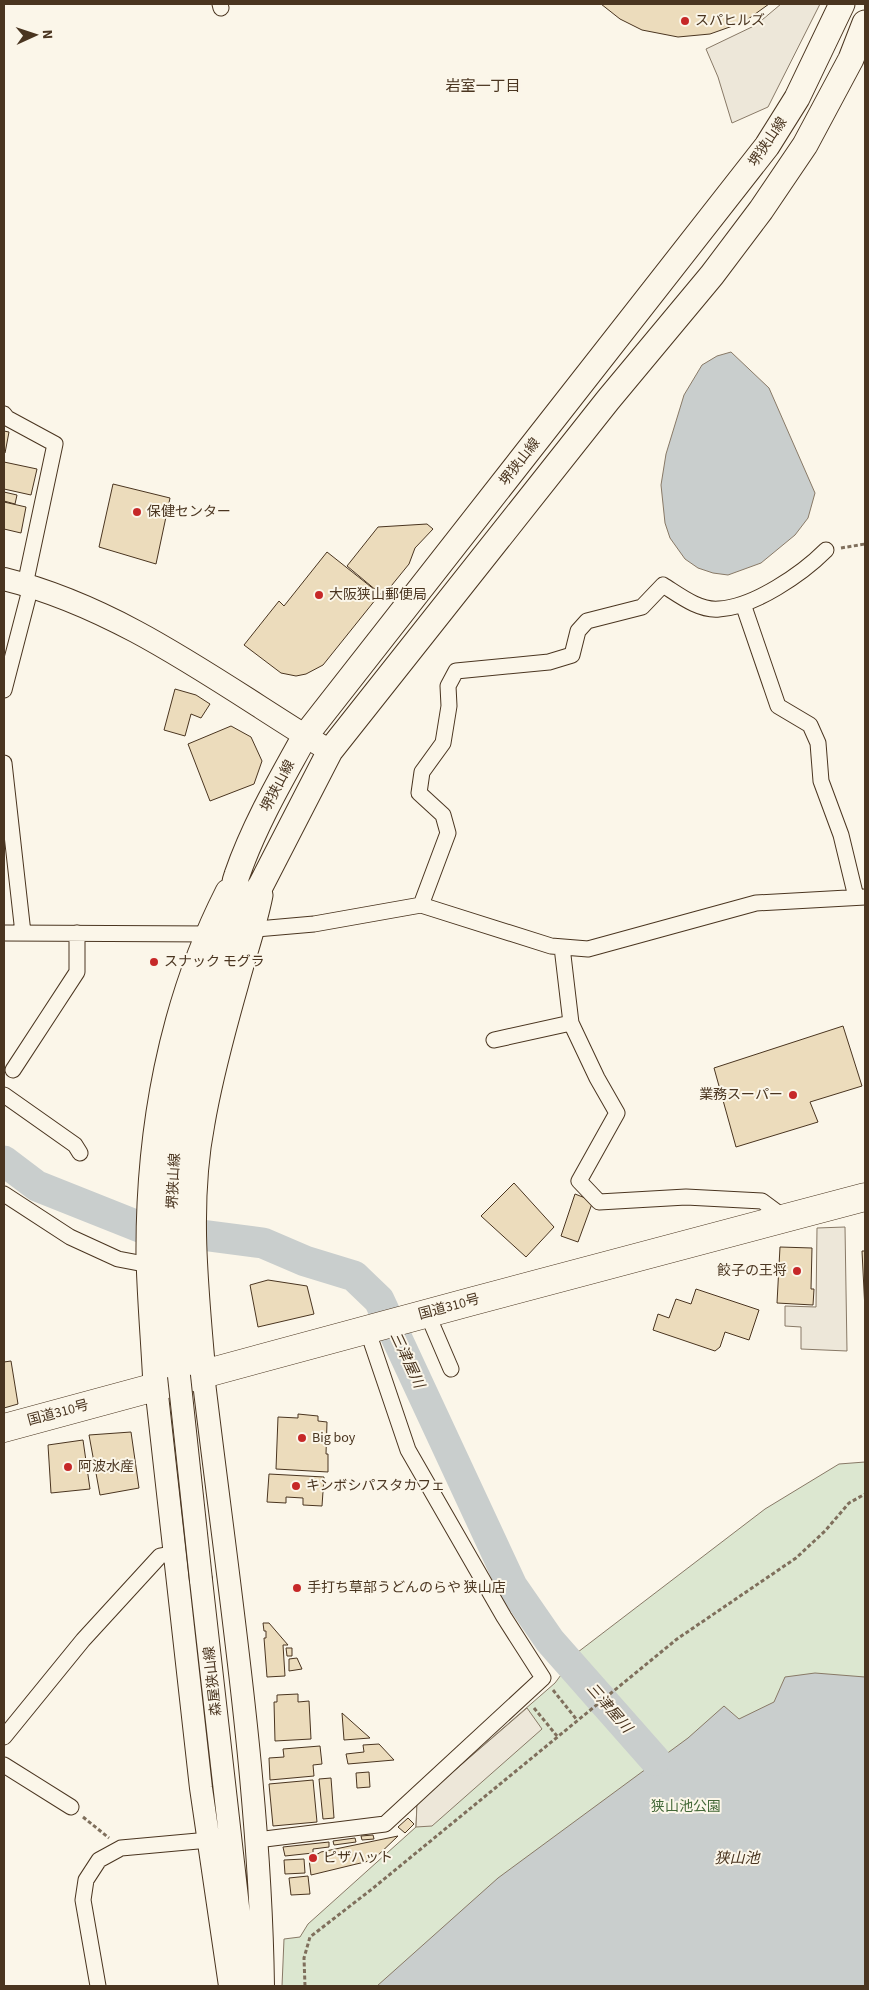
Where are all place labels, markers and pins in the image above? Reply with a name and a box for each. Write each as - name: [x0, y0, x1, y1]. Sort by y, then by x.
- place label: スパヒルズ: [695, 11, 765, 31]
- marker: スパヒルズ: [679, 15, 691, 27]
- place label: 保健センター: [147, 502, 231, 522]
- marker: 保健センター: [131, 506, 143, 518]
- place label: 大阪狭山郵便局: [329, 585, 427, 605]
- marker: 大阪狭山郵便局: [313, 589, 325, 601]
- place label: スナック モグラ: [164, 952, 265, 972]
- marker: スナック モグラ: [148, 956, 160, 968]
- place label: 業務スーパー: [699, 1085, 783, 1105]
- marker: 業務スーパー: [787, 1089, 799, 1101]
- place label: 餃子の王将: [717, 1261, 787, 1281]
- marker: 餃子の王将: [791, 1265, 803, 1277]
- place label: Big boy: [312, 1428, 356, 1448]
- marker: Big boy: [296, 1432, 308, 1444]
- place label: 阿波水産: [78, 1457, 134, 1477]
- marker: 阿波水産: [62, 1461, 74, 1473]
- place label: キンボシパスタカフェ: [306, 1476, 445, 1496]
- marker: キンボシパスタカフェ: [290, 1480, 302, 1492]
- place label: 手打ち草部うどんのらや 狭山店: [307, 1578, 506, 1598]
- marker: 手打ち草部うどんのらや 狭山店: [291, 1582, 303, 1594]
- place label: ピザハット: [323, 1848, 393, 1868]
- marker: ピザハット: [307, 1852, 319, 1864]

